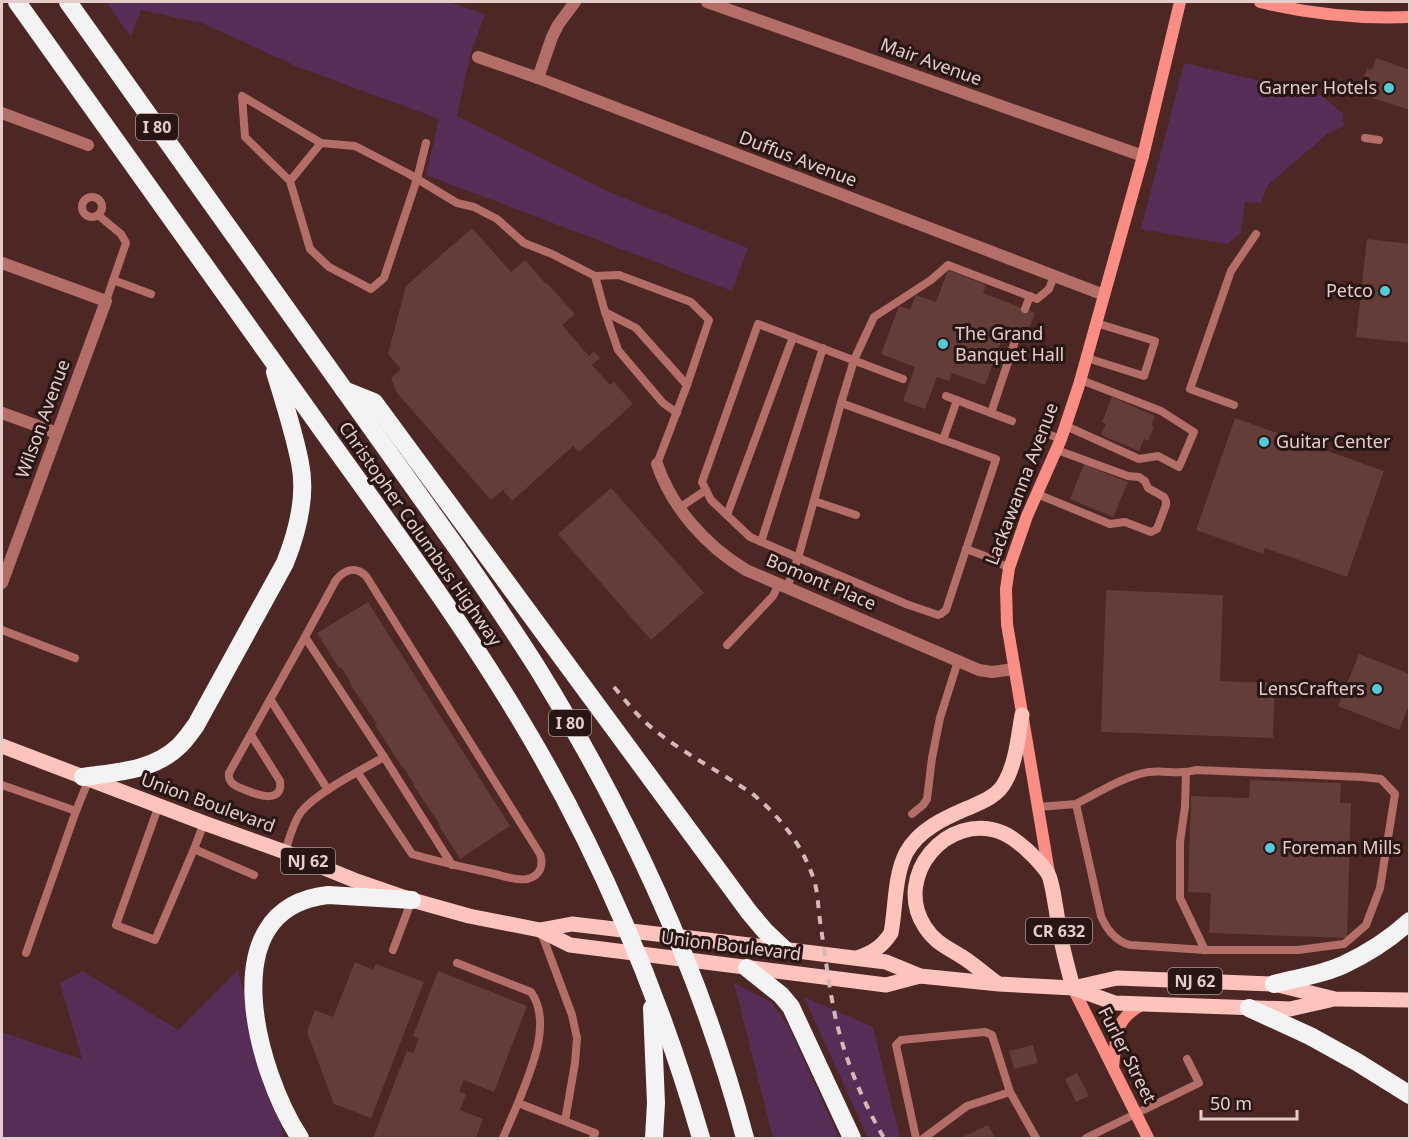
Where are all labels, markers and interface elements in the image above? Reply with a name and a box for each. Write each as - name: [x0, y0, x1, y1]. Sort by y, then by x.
- street label: Mair Avenue: [877, 32, 985, 91]
- place label: Garner Hotels: [1259, 75, 1377, 99]
- marker: Garner Hotels: [1382, 81, 1396, 95]
- road number: I 80: [136, 114, 178, 140]
- street label: Duffus Avenue: [736, 125, 861, 192]
- place label: Petco: [1326, 278, 1373, 302]
- marker: Petco: [1378, 284, 1392, 298]
- place label: The Grand Banquet Hall: [955, 321, 1064, 366]
- marker: The Grand Banquet Hall: [936, 337, 950, 351]
- street label: Wilson Avenue: [9, 356, 75, 481]
- street label: Lackawanna Avenue: [979, 399, 1063, 568]
- street label: Christopher Columbus Highway: [334, 416, 508, 651]
- place label: Guitar Center: [1276, 429, 1391, 453]
- marker: Guitar Center: [1257, 435, 1271, 449]
- street label: Bomont Place: [763, 547, 880, 615]
- place label: LensCrafters: [1258, 676, 1365, 700]
- marker: LensCrafters: [1370, 682, 1384, 696]
- road number: I 80: [549, 710, 591, 736]
- street label: Union Boulevard: [138, 767, 279, 837]
- place label: Foreman Mills: [1282, 835, 1401, 859]
- marker: Foreman Mills: [1263, 841, 1277, 855]
- road number: NJ 62: [281, 848, 335, 874]
- road number: CR 632: [1026, 918, 1092, 944]
- street label: Union Boulevard: [660, 924, 803, 966]
- road number: NJ 62: [1168, 968, 1222, 994]
- street label: Furler Street: [1093, 1002, 1163, 1107]
- scale bar: [1201, 1083, 1297, 1121]
- text: 50 m: [1210, 1091, 1252, 1115]

